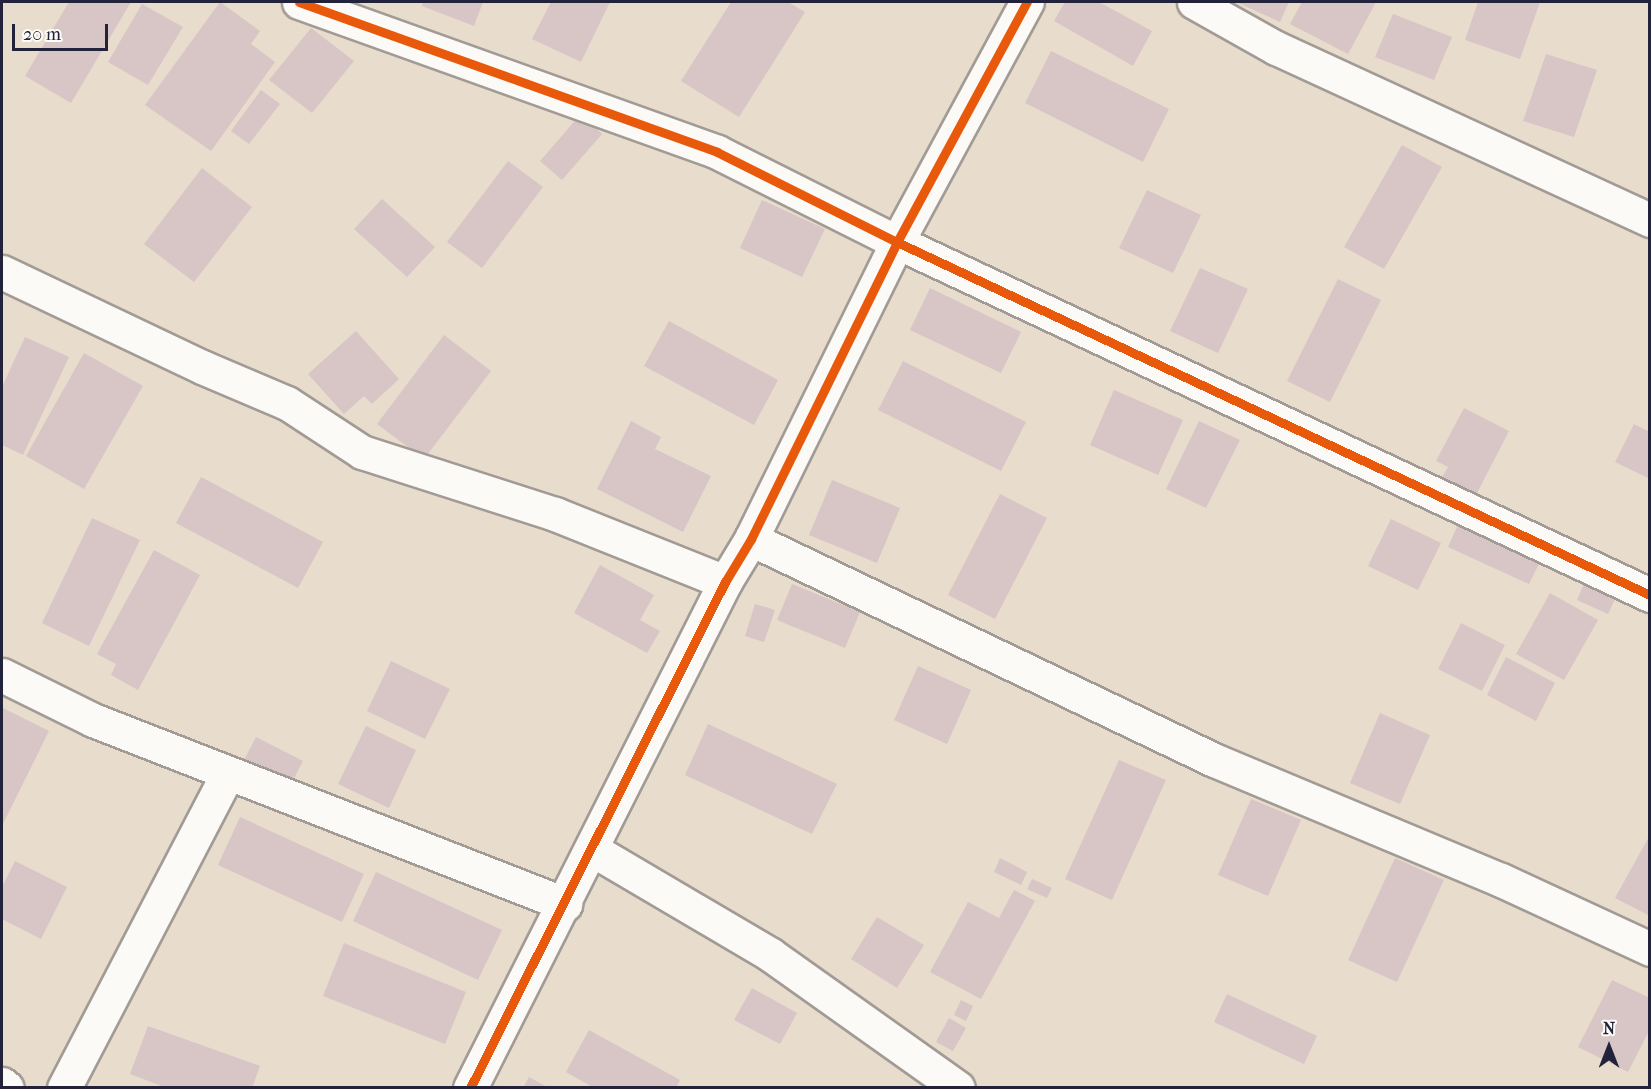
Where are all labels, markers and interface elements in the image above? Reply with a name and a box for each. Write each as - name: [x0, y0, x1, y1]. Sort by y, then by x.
- scale bar: [15, 12, 111, 50]
- text: 20 m: [23, 24, 61, 45]
- north arrow: [1579, 1017, 1639, 1077]
- text: N: [1603, 1019, 1615, 1038]

